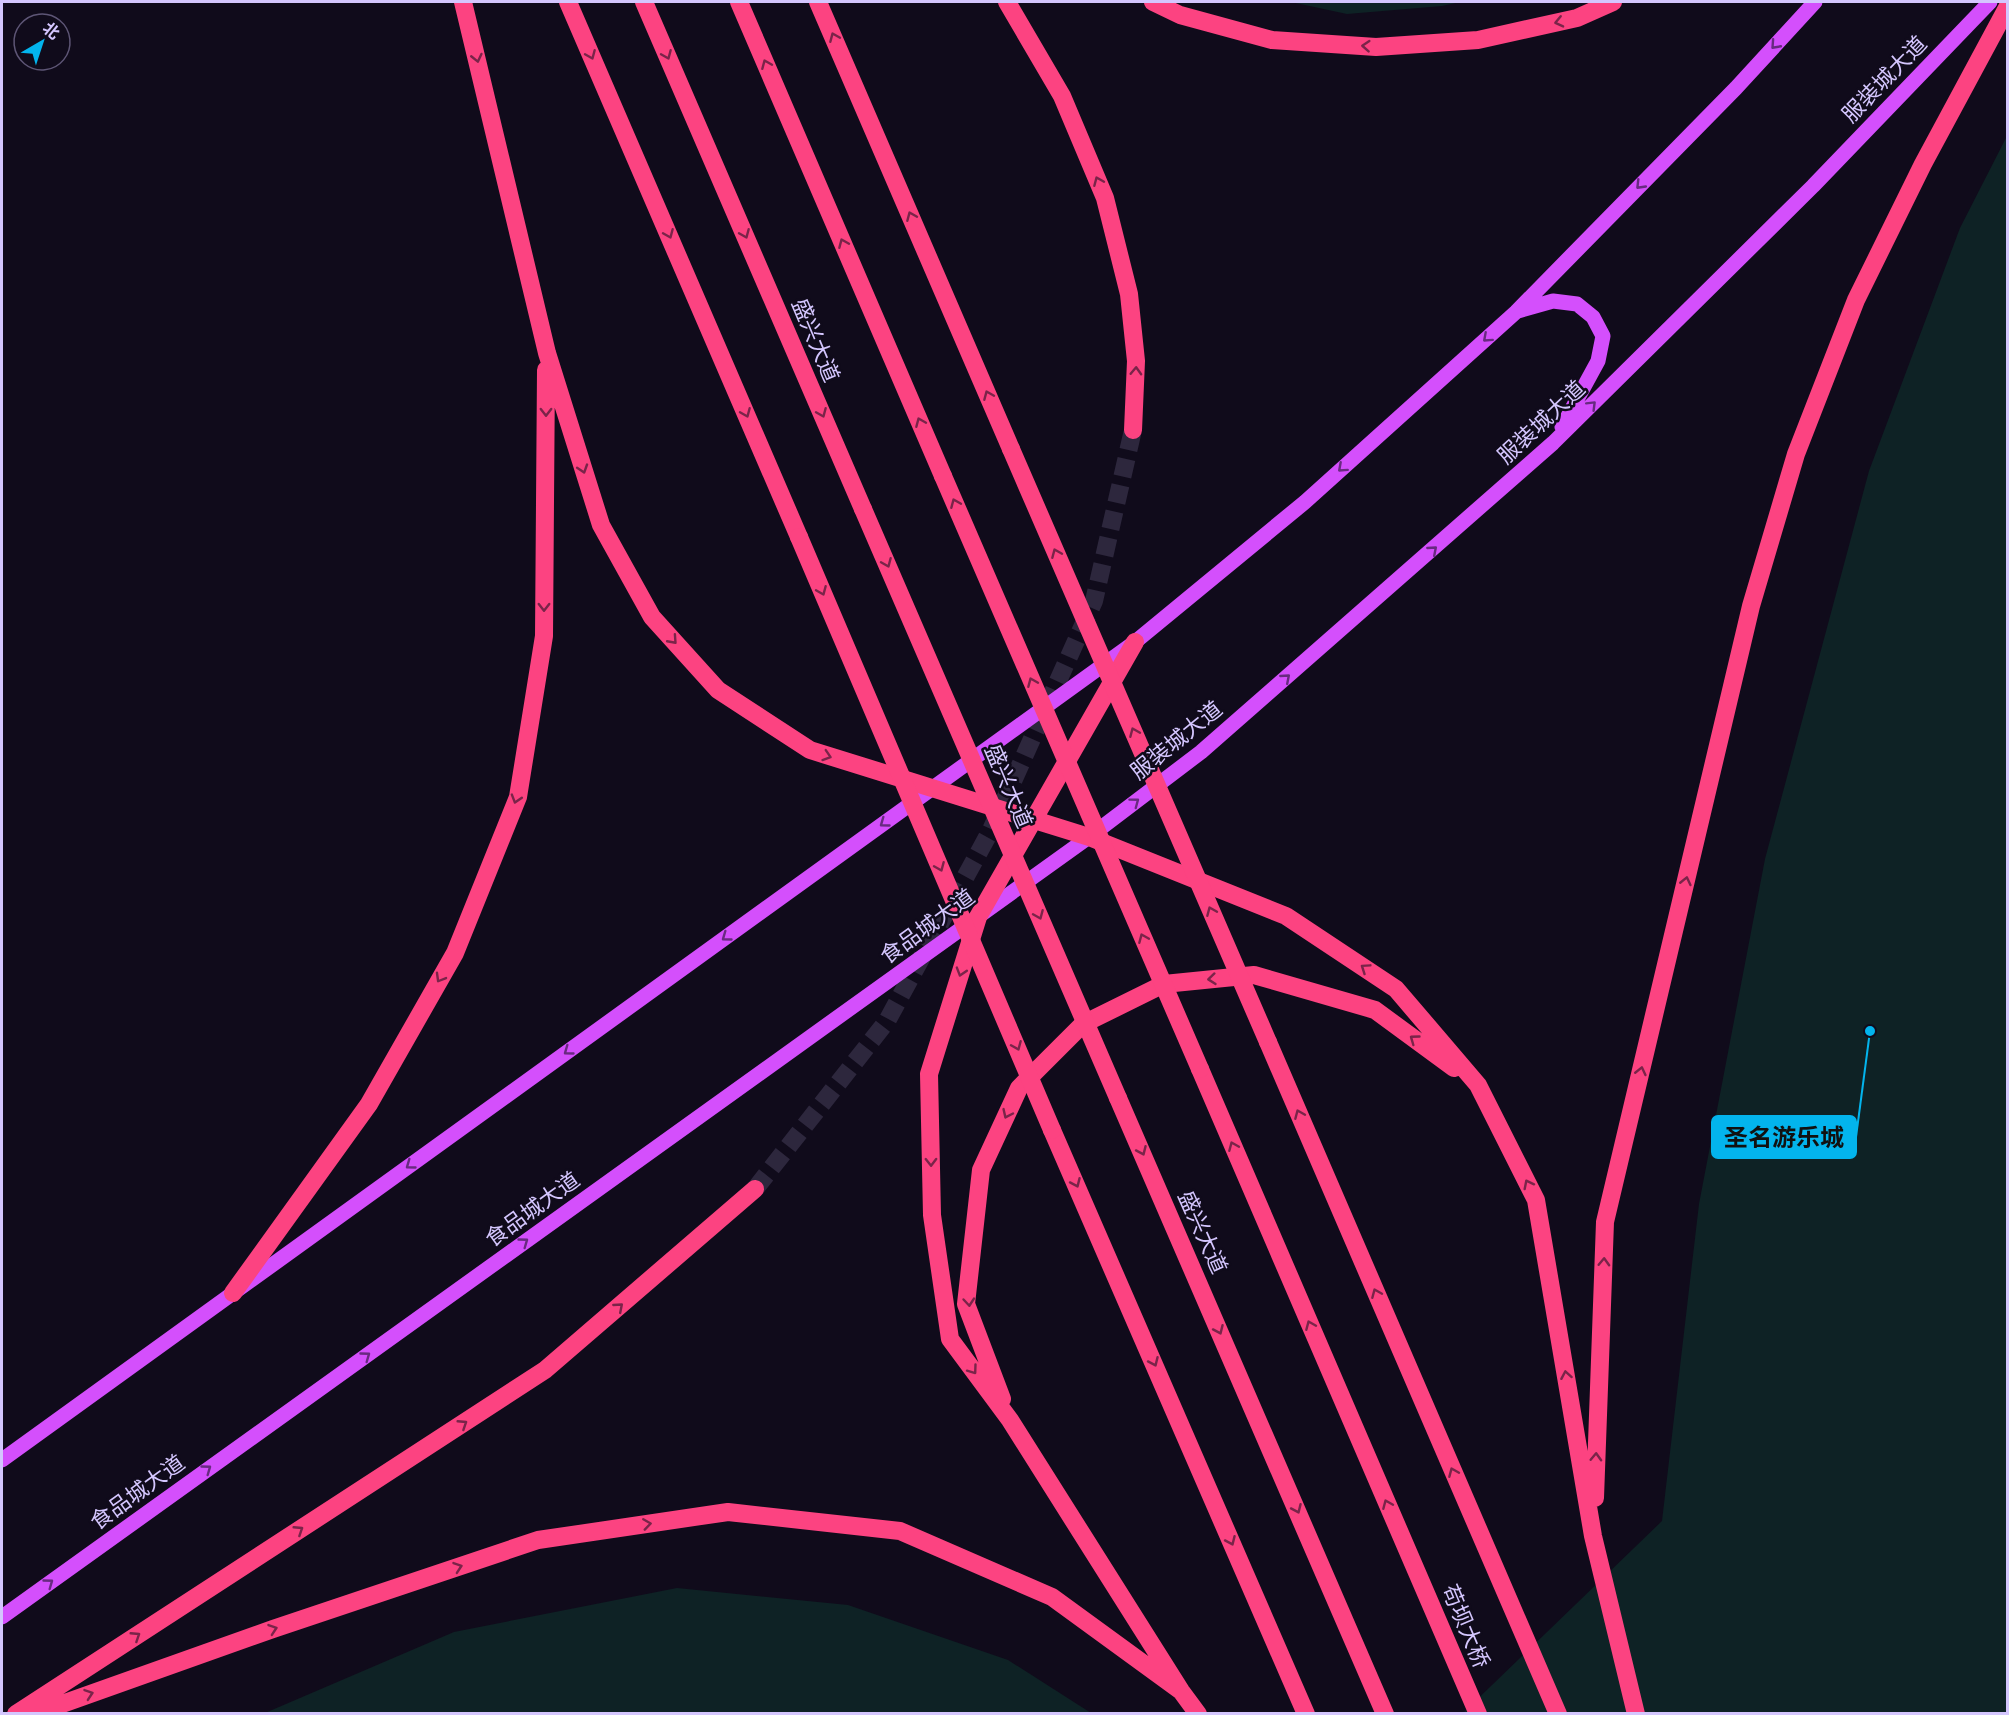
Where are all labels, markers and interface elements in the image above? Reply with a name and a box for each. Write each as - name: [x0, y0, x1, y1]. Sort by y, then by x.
- north arrow: [12, 12, 72, 72]
- one-way arrow: [1554, 14, 1564, 27]
- text: 北: [40, 18, 64, 42]
- street label: 服装城大道: [1836, 30, 1931, 127]
- one-way arrow: [829, 33, 841, 44]
- one-way arrow: [1771, 38, 1782, 48]
- one-way arrow: [1362, 40, 1371, 53]
- one-way arrow: [584, 49, 596, 60]
- one-way arrow: [660, 49, 672, 60]
- one-way arrow: [470, 53, 483, 63]
- one-way arrow: [761, 59, 773, 70]
- one-way arrow: [1093, 176, 1105, 187]
- one-way arrow: [1636, 179, 1647, 189]
- one-way arrow: [906, 212, 918, 223]
- one-way arrow: [661, 228, 673, 239]
- one-way arrow: [738, 228, 750, 239]
- one-way arrow: [838, 238, 850, 249]
- street label: 盛兴大道: [788, 294, 846, 385]
- one-way arrow: [1483, 331, 1494, 342]
- one-way arrow: [1129, 367, 1142, 376]
- street label: 服装城大道: [1491, 374, 1589, 468]
- one-way arrow: [983, 391, 995, 402]
- one-way arrow: [1585, 401, 1596, 412]
- one-way arrow: [540, 407, 552, 416]
- one-way arrow: [739, 407, 751, 418]
- one-way arrow: [815, 407, 827, 418]
- one-way arrow: [915, 418, 927, 429]
- one-way arrow: [1338, 461, 1349, 472]
- one-way arrow: [576, 463, 589, 474]
- one-way arrow: [950, 499, 962, 510]
- one-way arrow: [1426, 546, 1437, 557]
- one-way arrow: [1051, 548, 1063, 559]
- one-way arrow: [880, 557, 892, 568]
- one-way arrow: [815, 584, 827, 595]
- one-way arrow: [538, 602, 551, 611]
- one-way arrow: [666, 633, 677, 644]
- one-way arrow: [1279, 674, 1290, 685]
- one-way arrow: [1027, 677, 1039, 688]
- street label: 服装城大道: [1124, 695, 1226, 784]
- one-way arrow: [1129, 727, 1141, 738]
- street label: 盛兴大道: [981, 740, 1039, 831]
- one-way arrow: [821, 748, 832, 761]
- one-way arrow: [511, 793, 523, 804]
- one-way arrow: [1128, 798, 1139, 809]
- one-way arrow: [880, 816, 891, 827]
- one-way arrow: [933, 860, 945, 871]
- one-way arrow: [1678, 877, 1691, 887]
- street label: 食品城大道: [874, 882, 979, 968]
- one-way arrow: [1206, 906, 1218, 917]
- one-way arrow: [1032, 909, 1044, 920]
- one-way arrow: [722, 930, 733, 941]
- one-way arrow: [1139, 933, 1151, 944]
- one-way arrow: [1361, 965, 1372, 976]
- one-way arrow: [956, 966, 968, 977]
- one-way arrow: [436, 972, 447, 983]
- one-way arrow: [1208, 972, 1217, 985]
- one-way arrow: [1409, 1035, 1420, 1046]
- one-way arrow: [1010, 1040, 1022, 1051]
- one-way arrow: [563, 1044, 574, 1055]
- one-way arrow: [1633, 1066, 1646, 1076]
- one-way arrow: [1003, 1108, 1015, 1119]
- one-way arrow: [1294, 1109, 1306, 1120]
- callout: 圣名游乐城: [1712, 1116, 1856, 1158]
- text: 圣名游乐城: [1724, 1122, 1844, 1151]
- one-way arrow: [1229, 1141, 1241, 1152]
- one-way arrow: [1134, 1145, 1146, 1156]
- one-way arrow: [405, 1158, 416, 1169]
- one-way arrow: [924, 1158, 937, 1167]
- street label: 食品城大道: [479, 1165, 584, 1251]
- one-way arrow: [1069, 1177, 1081, 1188]
- one-way arrow: [1524, 1180, 1535, 1191]
- street label: 盛兴大道: [1174, 1186, 1234, 1277]
- one-way arrow: [518, 1238, 529, 1249]
- one-way arrow: [1597, 1257, 1610, 1266]
- one-way arrow: [1371, 1288, 1383, 1299]
- one-way arrow: [962, 1298, 975, 1307]
- one-way arrow: [612, 1303, 622, 1314]
- one-way arrow: [1306, 1320, 1318, 1331]
- one-way arrow: [1212, 1324, 1224, 1335]
- one-way arrow: [359, 1352, 370, 1363]
- one-way arrow: [1146, 1356, 1158, 1367]
- one-way arrow: [966, 1363, 977, 1374]
- one-way arrow: [1560, 1370, 1573, 1380]
- one-way arrow: [456, 1420, 467, 1431]
- street label: 食品城大道: [84, 1448, 189, 1534]
- one-way arrow: [1590, 1452, 1603, 1461]
- one-way arrow: [201, 1465, 212, 1476]
- one-way arrow: [1448, 1468, 1460, 1479]
- one-way arrow: [1383, 1499, 1395, 1510]
- one-way arrow: [1290, 1503, 1302, 1514]
- one-way arrow: [642, 1518, 652, 1530]
- one-way arrow: [292, 1526, 303, 1537]
- one-way arrow: [1224, 1534, 1236, 1545]
- one-way arrow: [452, 1562, 463, 1574]
- one-way arrow: [43, 1579, 54, 1590]
- street label: 苟坝大桥: [1438, 1580, 1496, 1671]
- one-way arrow: [267, 1624, 278, 1637]
- one-way arrow: [129, 1632, 140, 1643]
- one-way arrow: [83, 1689, 94, 1702]

